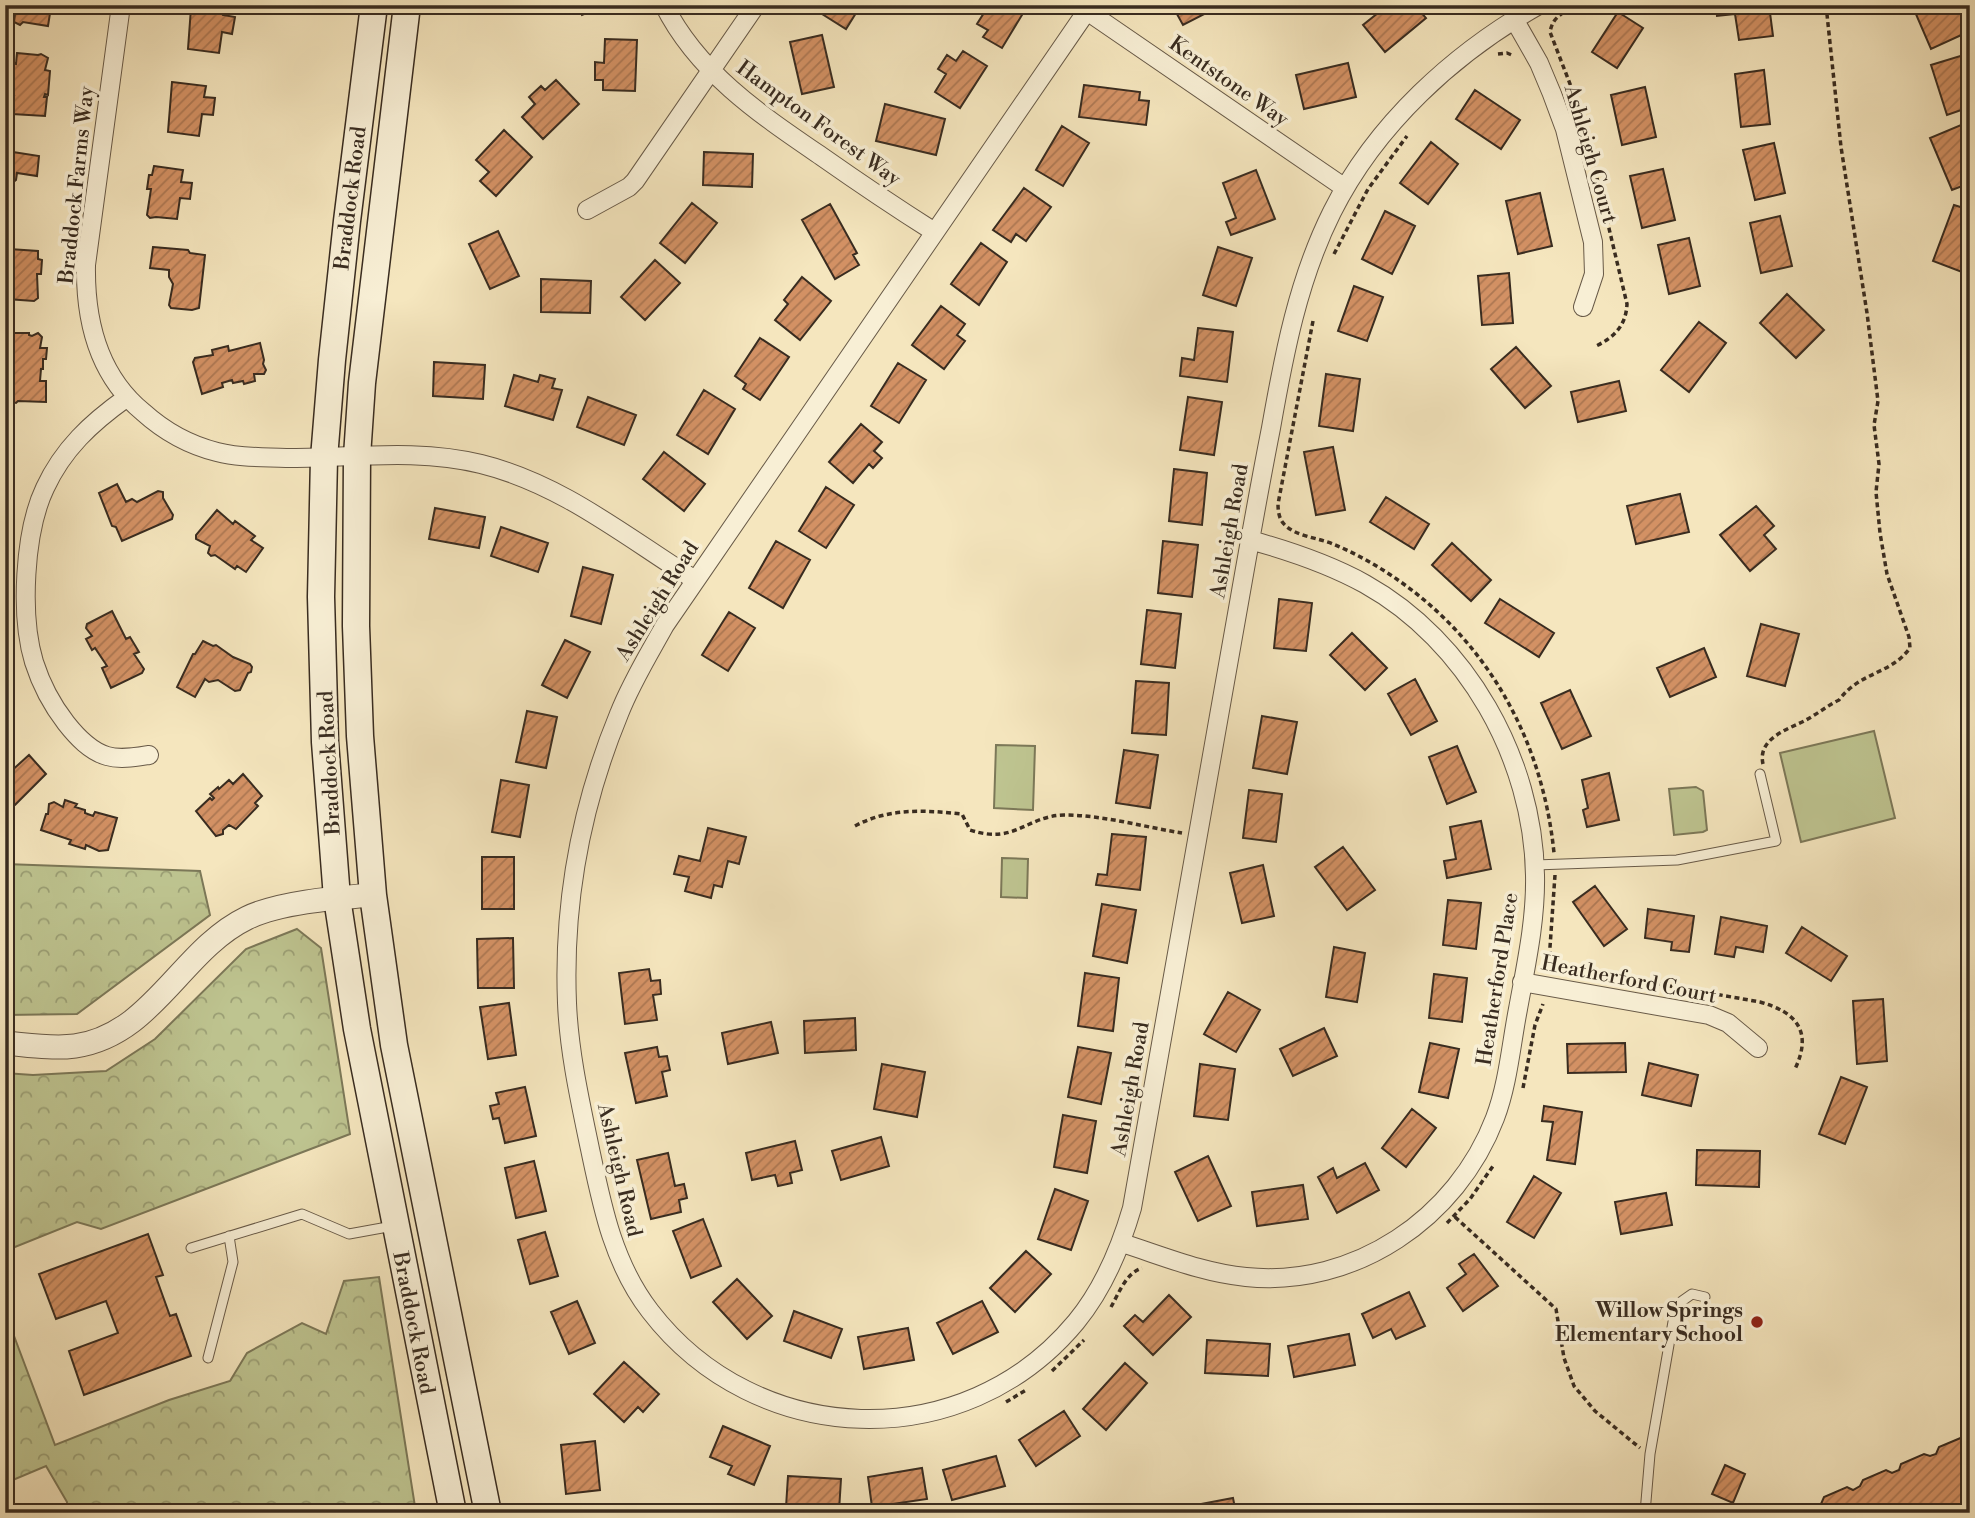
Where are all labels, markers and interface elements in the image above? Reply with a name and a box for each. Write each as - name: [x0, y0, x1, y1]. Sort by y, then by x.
- street label: Kentstone Way: [1164, 31, 1294, 133]
- street label: Hampton Forest Way: [731, 55, 906, 193]
- street label: Ashleigh Court: [1558, 81, 1622, 227]
- street label: Braddock Farms Way: [54, 84, 100, 286]
- street label: Braddock Road: [329, 125, 373, 272]
- street label: Ashleigh Road: [1205, 462, 1255, 602]
- street label: Ashleigh Road: [610, 537, 705, 667]
- street label: Braddock Road: [313, 690, 347, 837]
- street label: Heatherford Place: [1471, 891, 1525, 1068]
- street label: Heatherford Court: [1539, 950, 1719, 1010]
- street label: Ashleigh Road: [1106, 1020, 1156, 1160]
- street label: Ashleigh Road: [591, 1100, 647, 1240]
- street label: Braddock Road: [386, 1249, 440, 1397]
- place label: Willow Springs Elementary School: [1555, 1298, 1743, 1348]
- marker: Willow Springs Elementary School: [1749, 1314, 1765, 1330]

